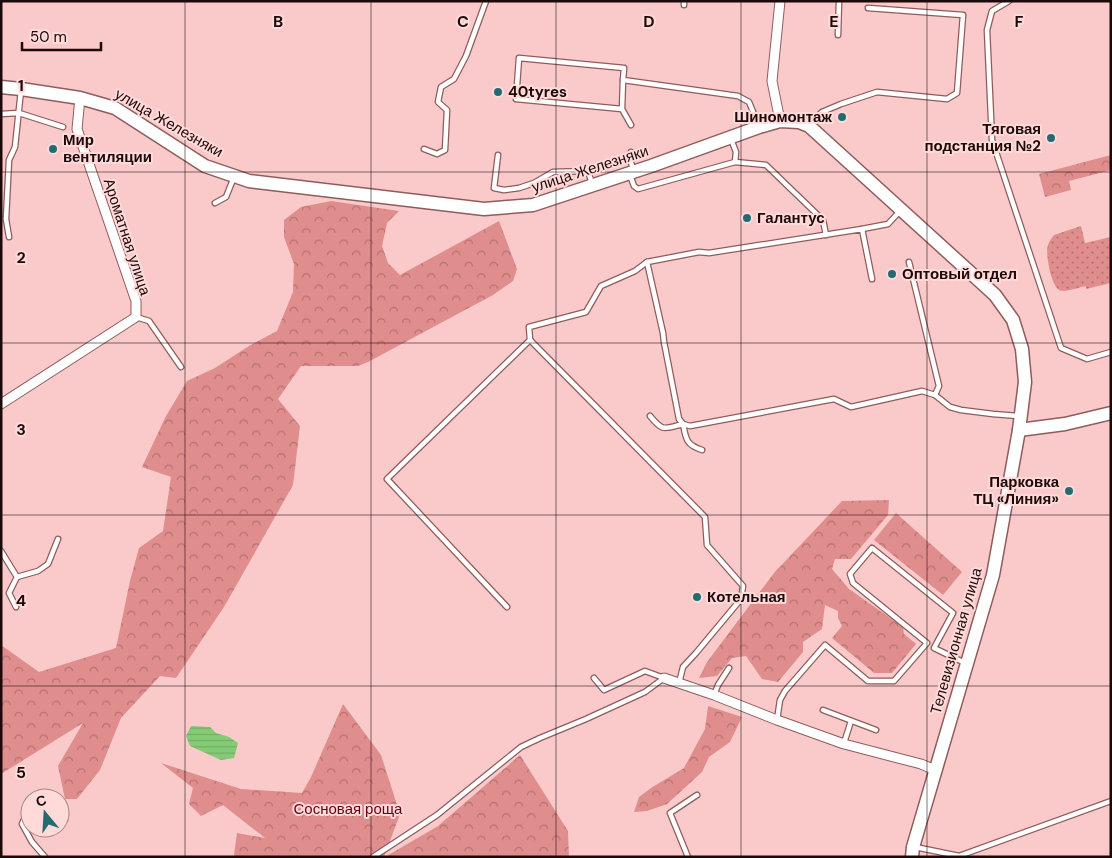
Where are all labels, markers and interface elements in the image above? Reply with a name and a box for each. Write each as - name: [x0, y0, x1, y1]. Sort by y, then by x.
- text: B: [273, 11, 283, 32]
- text: C: [457, 11, 469, 32]
- text: D: [643, 11, 655, 32]
- text: E: [829, 11, 839, 32]
- text: F: [1015, 11, 1024, 32]
- scale bar: [22, 20, 101, 52]
- text: 50 m: [30, 27, 67, 47]
- text: 1: [18, 75, 24, 96]
- place label: 40tyres: [508, 82, 567, 102]
- street label: улица Железняки: [111, 84, 227, 162]
- marker: 40tyres: [492, 86, 504, 98]
- place label: Шиномонтаж: [734, 107, 832, 127]
- marker: Шиномонтаж: [836, 111, 848, 123]
- place label: Тяговая подстанция №2: [924, 119, 1041, 156]
- place label: Мир вентиляции: [63, 130, 152, 167]
- marker: Тяговая подстанция №2: [1045, 132, 1057, 144]
- street label: улица Железняки: [529, 141, 651, 197]
- marker: Мир вентиляции: [47, 143, 59, 155]
- street label: Ароматная улица: [99, 176, 156, 299]
- place label: Галантус: [757, 208, 825, 228]
- marker: Галантус: [741, 212, 753, 224]
- text: 2: [16, 247, 26, 268]
- place label: Оптовый отдел: [902, 264, 1017, 284]
- marker: Оптовый отдел: [886, 268, 898, 280]
- text: 3: [16, 419, 26, 440]
- place label: Парковка ТЦ «Линия»: [973, 472, 1060, 509]
- marker: Парковка ТЦ «Линия»: [1063, 485, 1075, 497]
- street label: Телевизионная улица: [926, 565, 987, 717]
- place label: Котельная: [707, 587, 786, 607]
- text: 4: [16, 590, 26, 611]
- marker: Котельная: [691, 591, 703, 603]
- text: 5: [16, 762, 26, 783]
- north arrow: [20, 788, 70, 838]
- text: С: [33, 791, 49, 811]
- park label: Сосновая роща: [294, 799, 403, 819]

